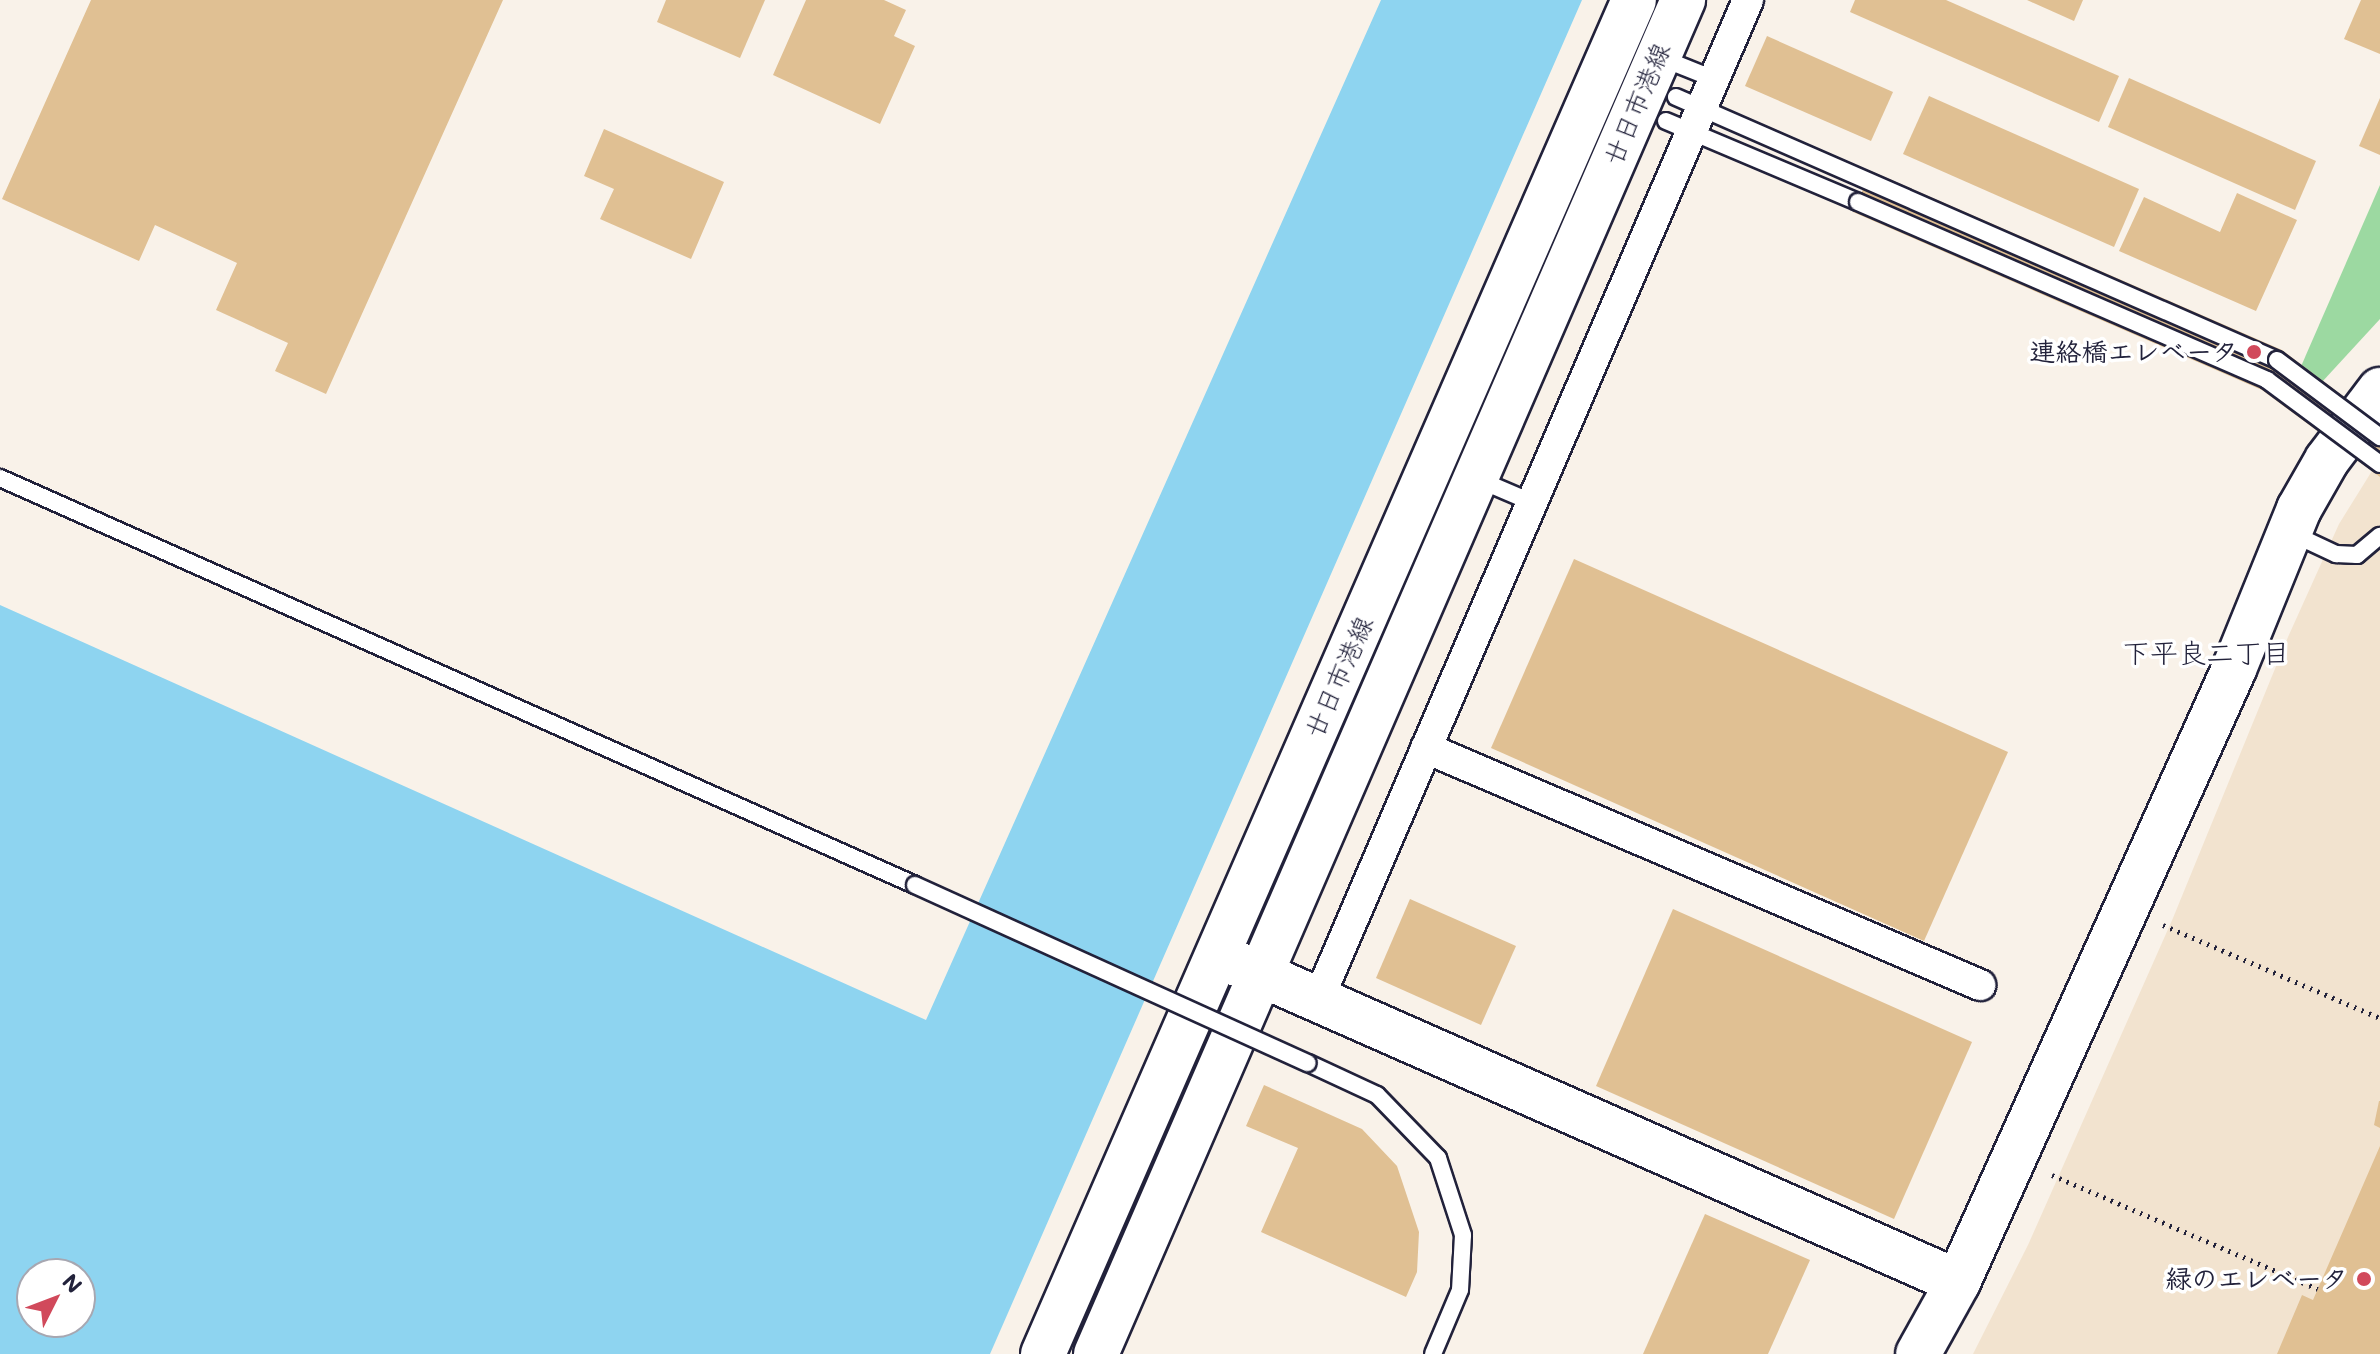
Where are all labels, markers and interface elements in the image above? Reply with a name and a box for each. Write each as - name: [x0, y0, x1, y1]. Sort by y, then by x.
- street label: 廿日市港線: [1597, 38, 1677, 170]
- place label: 連絡橋エレベータ: [2030, 336, 2238, 368]
- marker: 連絡橋エレベータ: [2245, 343, 2263, 361]
- street label: 廿日市港線: [1298, 611, 1380, 743]
- district label: 下平良二丁目: [2122, 635, 2290, 669]
- north arrow: [16, 1258, 96, 1338]
- place label: 緑のエレベータ: [2166, 1263, 2348, 1295]
- text: N: [56, 1267, 89, 1299]
- marker: 緑のエレベータ: [2355, 1270, 2373, 1288]

